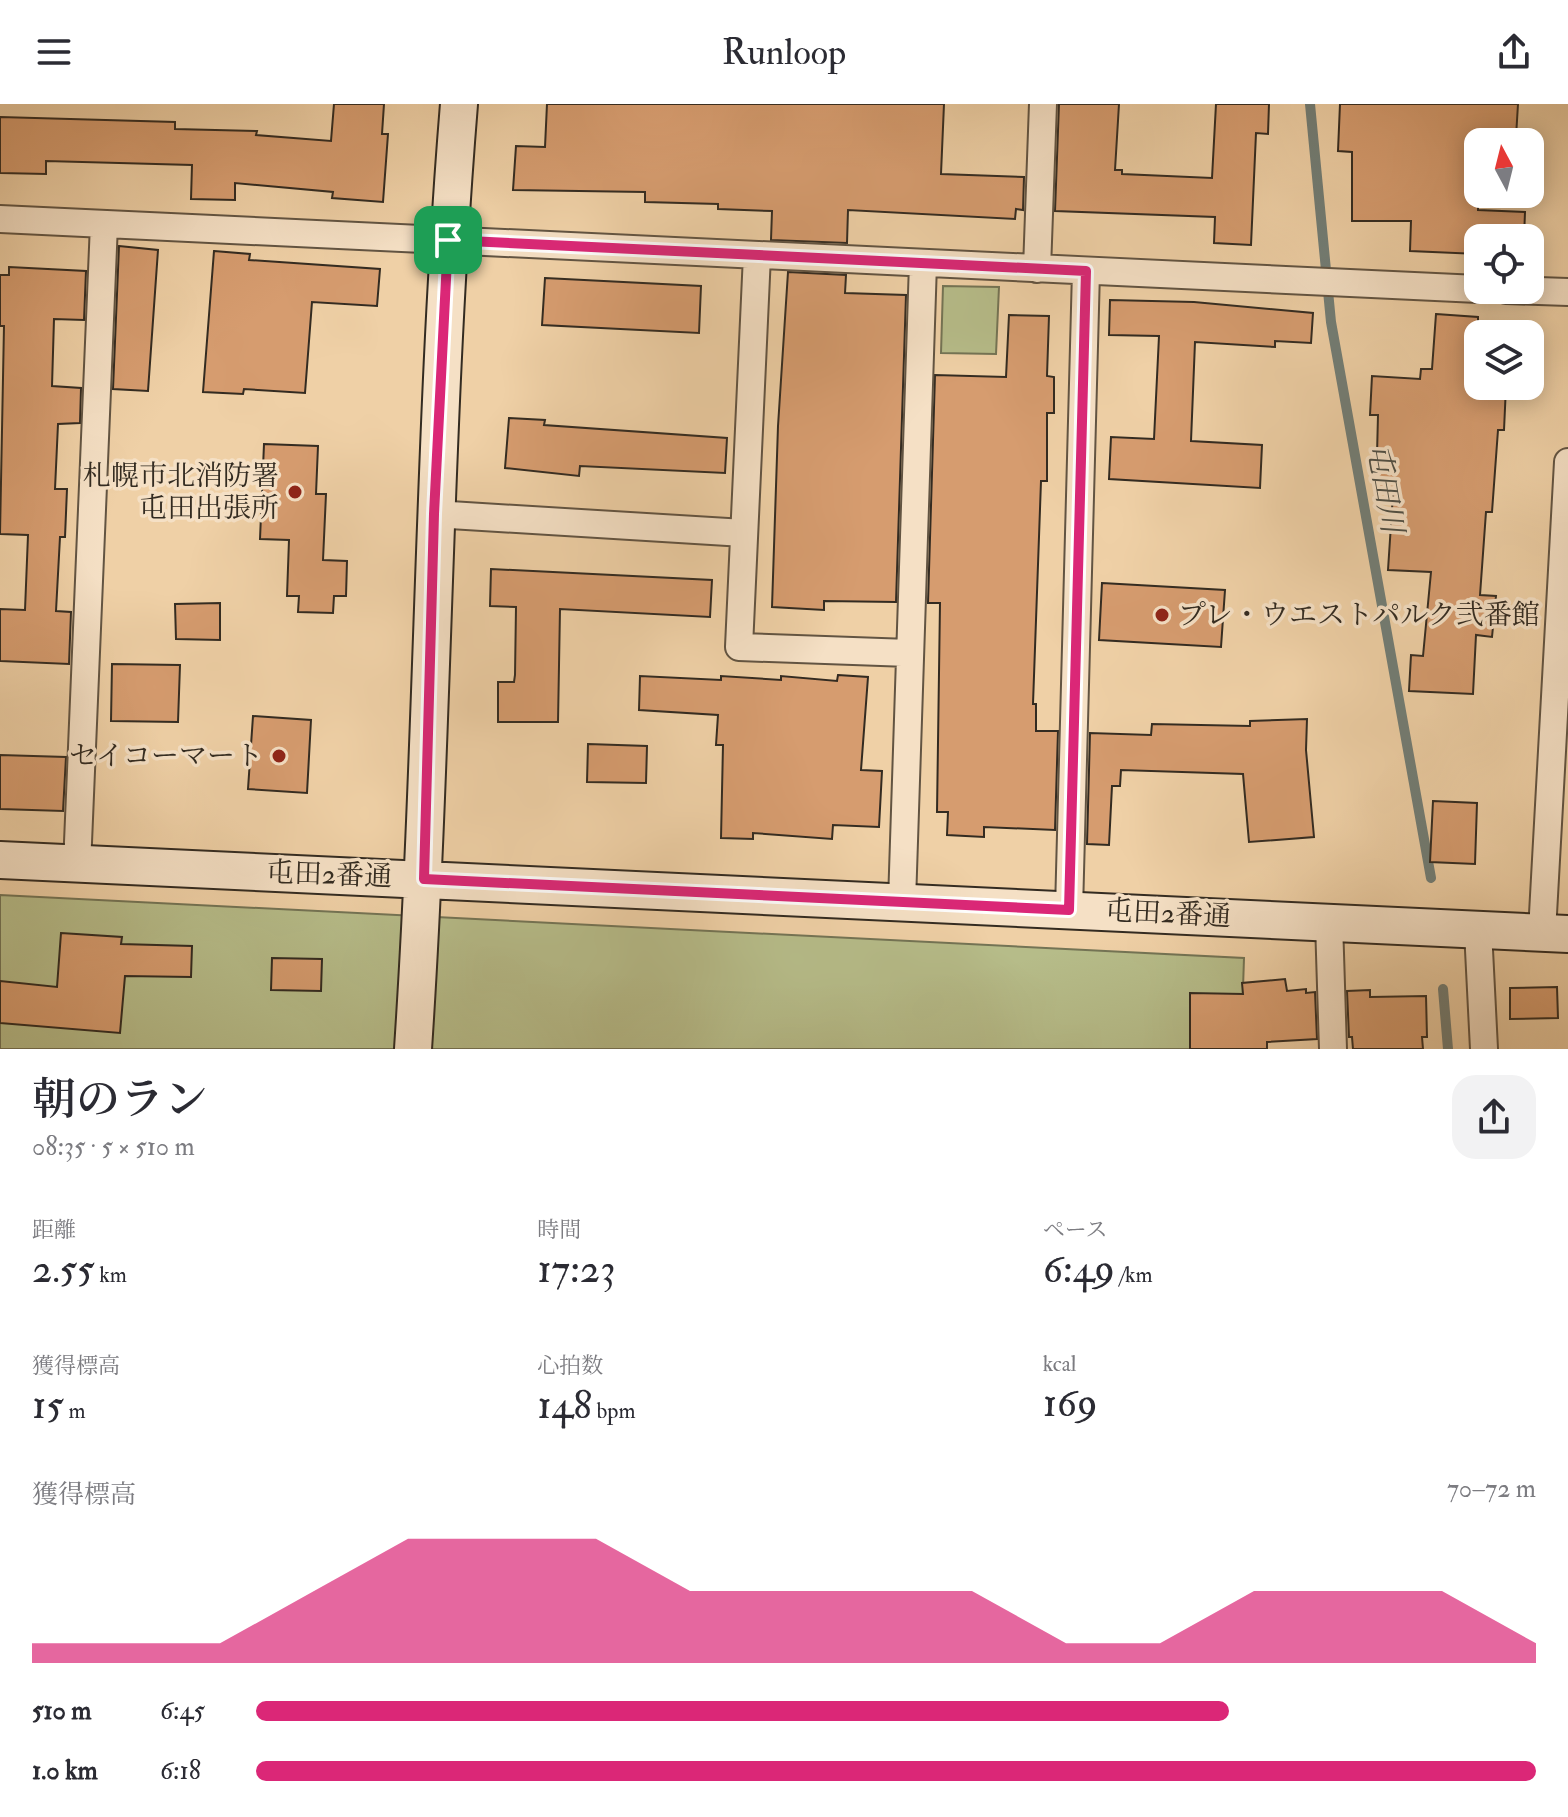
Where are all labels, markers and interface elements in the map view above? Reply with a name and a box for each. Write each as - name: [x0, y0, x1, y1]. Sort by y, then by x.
- icon: menu: [32, 30, 76, 74]
- text: Runloop: [722, 30, 846, 75]
- icon: share: [1492, 30, 1536, 74]
- north arrow: [1464, 128, 1544, 208]
- map controls: [1464, 128, 1544, 400]
- pin: [414, 206, 482, 274]
- icon: arrive: [426, 218, 470, 262]
- button: locate: [1464, 224, 1544, 304]
- button: layers: [1464, 320, 1544, 400]
- water label: 屯田川: [1359, 440, 1412, 538]
- place label: 札幌市北消防署 屯田出張所: [83, 459, 279, 526]
- marker: 札幌市北消防署 屯田出張所: [286, 483, 304, 501]
- place label: プレ・ウエストパルク弐番館: [1178, 598, 1540, 633]
- marker: プレ・ウエストパルク弐番館: [1153, 606, 1171, 624]
- place label: セイコーマート: [69, 739, 263, 774]
- marker: セイコーマート: [270, 747, 288, 765]
- street label: 屯田2番通: [265, 855, 393, 895]
- street label: 屯田2番通: [1104, 893, 1232, 935]
- text: 朝のラン: [32, 1073, 208, 1128]
- button: share: [1452, 1075, 1536, 1159]
- text: 08:35 · 5 × 510 m: [32, 1131, 195, 1163]
- text: 距離: [32, 1216, 76, 1244]
- text: 時間: [537, 1216, 581, 1244]
- text: ペース: [1043, 1216, 1108, 1244]
- text: 2.55: [32, 1244, 95, 1295]
- text: 17:23: [537, 1244, 616, 1295]
- text: 6:49: [1043, 1244, 1115, 1295]
- text: km: [95, 1261, 127, 1289]
- text: /km: [1115, 1261, 1153, 1289]
- text: kcal: [1043, 1350, 1076, 1378]
- text: 獲得標高: [32, 1352, 120, 1380]
- text: 心拍数: [537, 1352, 603, 1380]
- text: 169: [1043, 1378, 1097, 1429]
- text: 15: [32, 1380, 64, 1431]
- text: 148: [537, 1380, 592, 1431]
- text: m: [64, 1397, 85, 1425]
- text: bpm: [592, 1397, 636, 1425]
- text: 70–72 m: [1447, 1473, 1536, 1505]
- text: 獲得標高: [32, 1479, 136, 1511]
- text: 510 m: [32, 1695, 92, 1727]
- text: 6:45: [160, 1695, 205, 1727]
- text: 1.0 km: [32, 1755, 98, 1787]
- text: 6:18: [160, 1755, 201, 1787]

